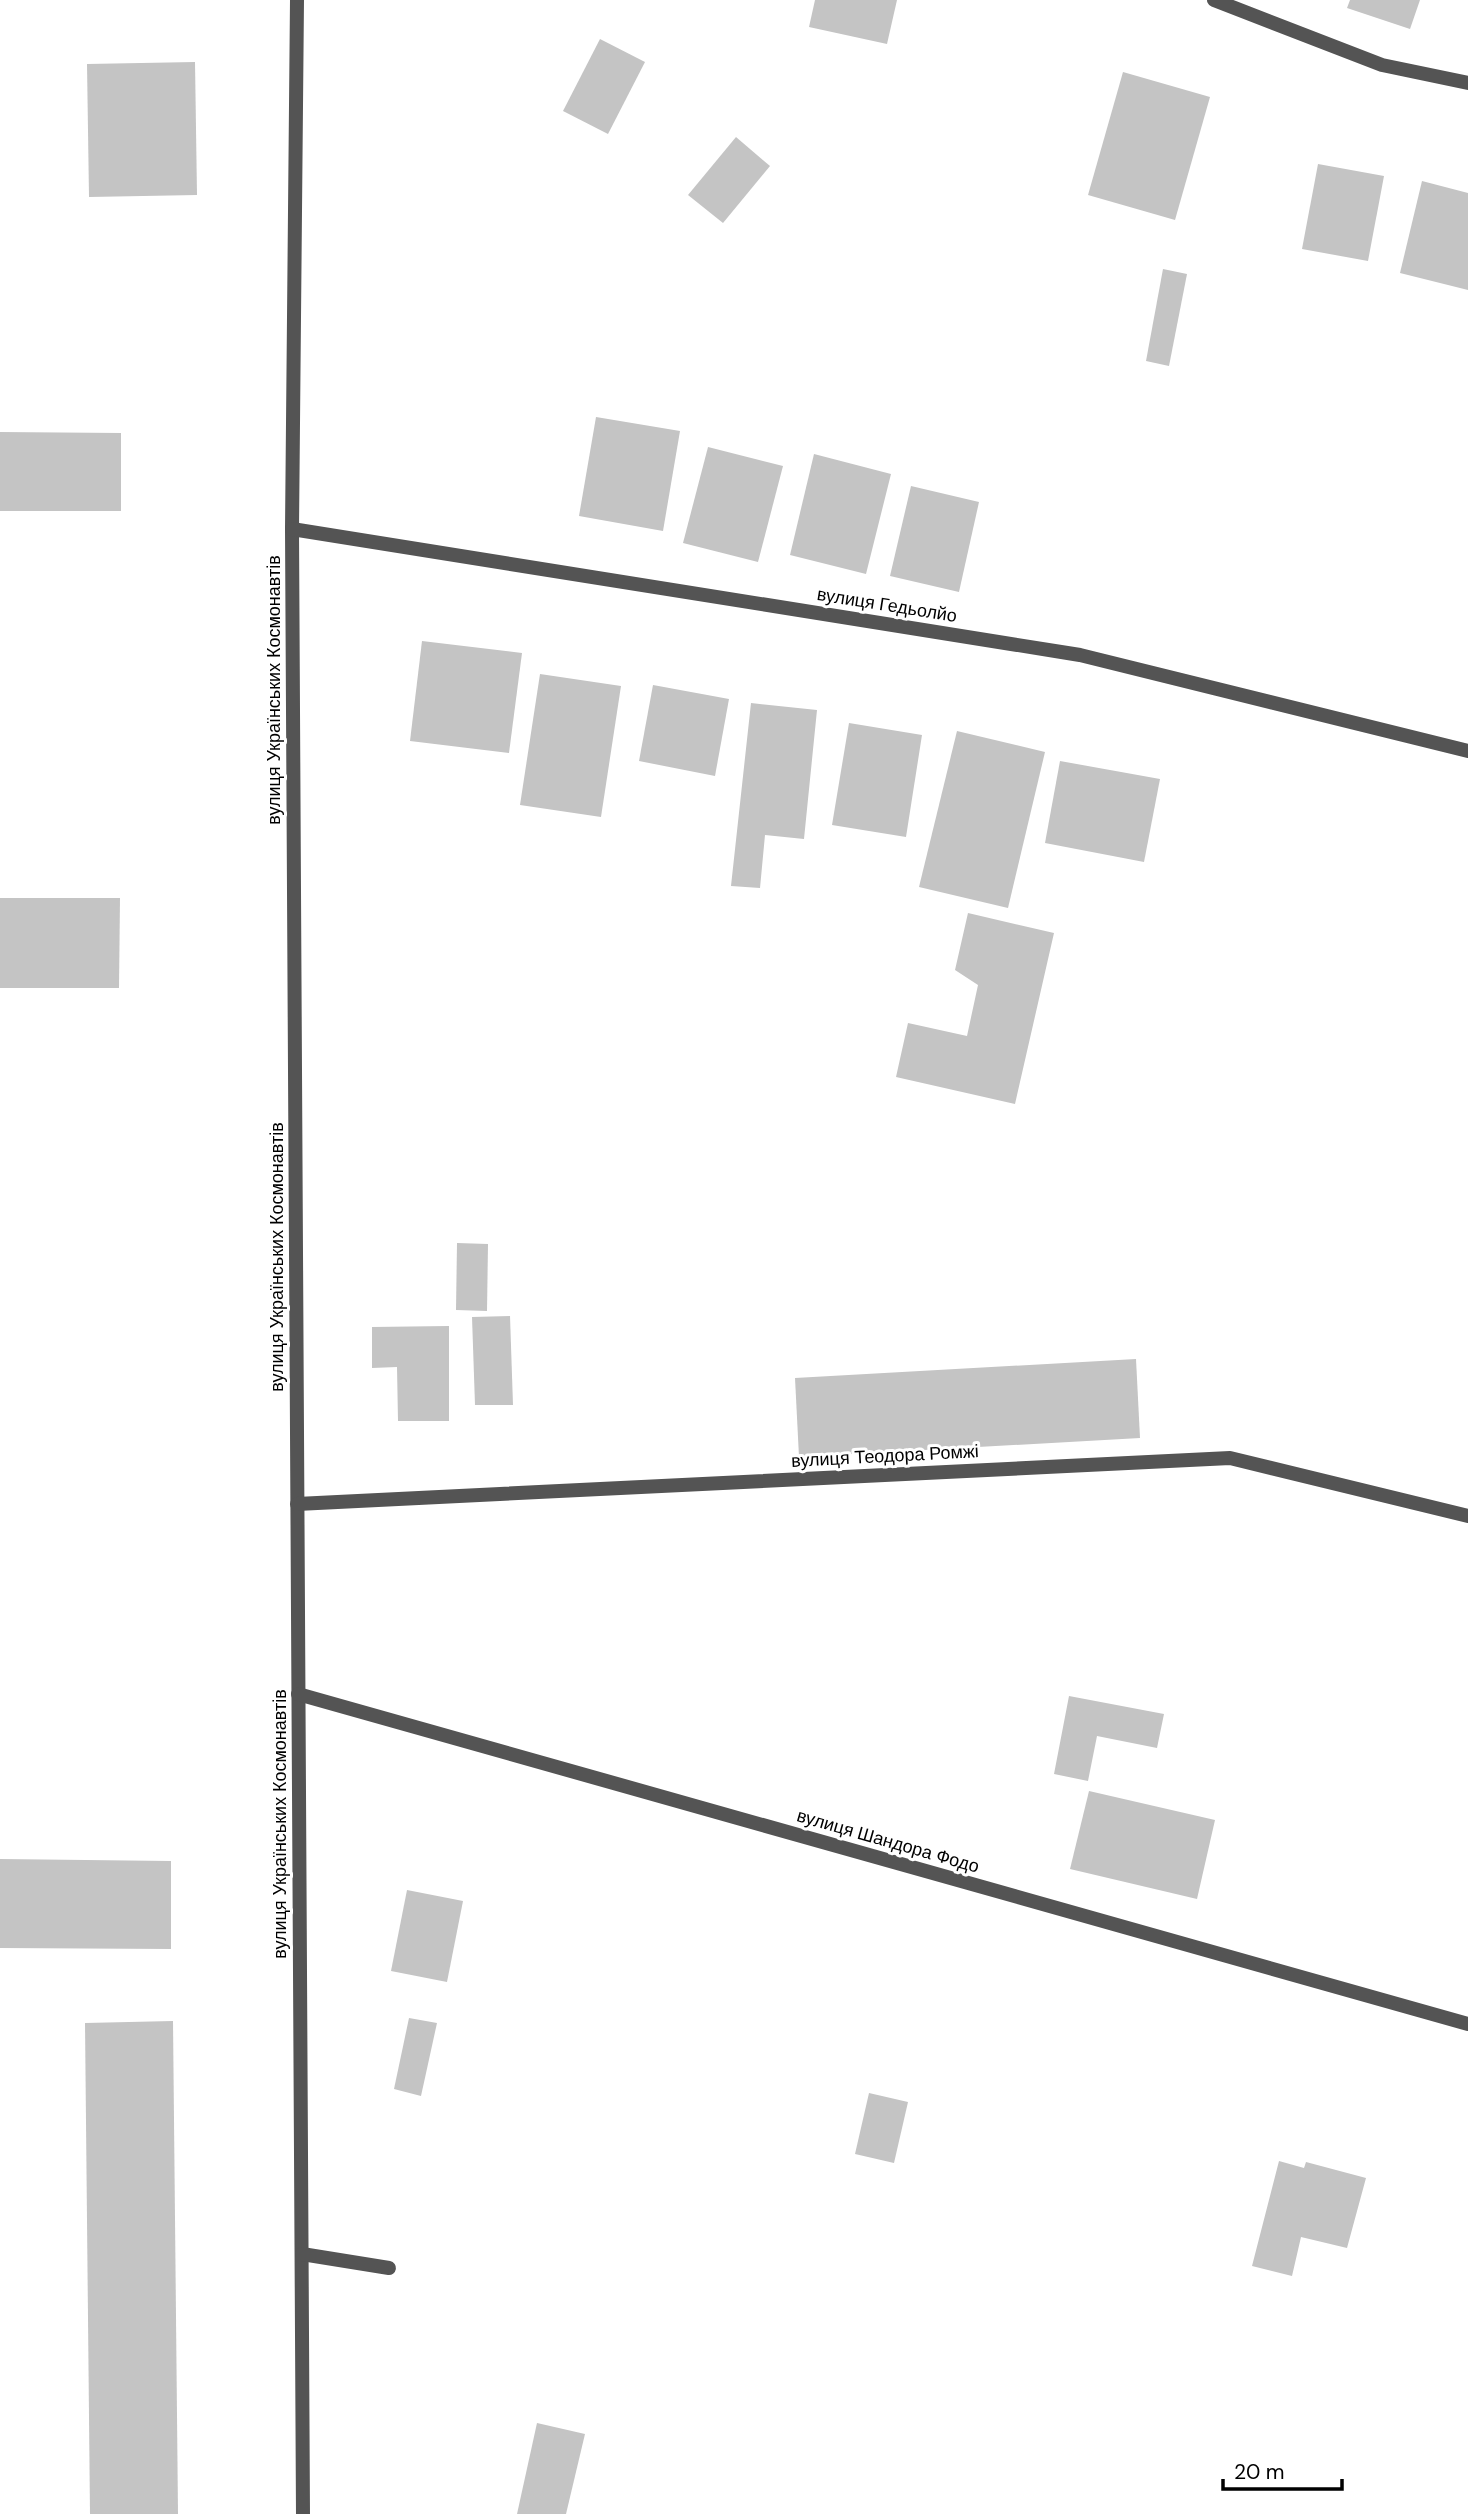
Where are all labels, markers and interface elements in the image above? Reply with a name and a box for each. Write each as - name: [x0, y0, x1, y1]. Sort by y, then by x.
- street label: вулиця Українських Космонавтів: [262, 555, 286, 825]
- street label: вулиця Гедьолйо: [815, 582, 959, 628]
- street label: вулиця Українських Космонавтів: [265, 1122, 289, 1392]
- street label: вулиця Теодора Ромжі: [791, 1439, 979, 1473]
- street label: вулиця Українських Космонавтів: [268, 1689, 292, 1959]
- street label: вулиця Шандора Фодо: [794, 1803, 982, 1879]
- scale bar: [1223, 2448, 1342, 2492]
- text: 20 m: [1234, 2458, 1285, 2486]

